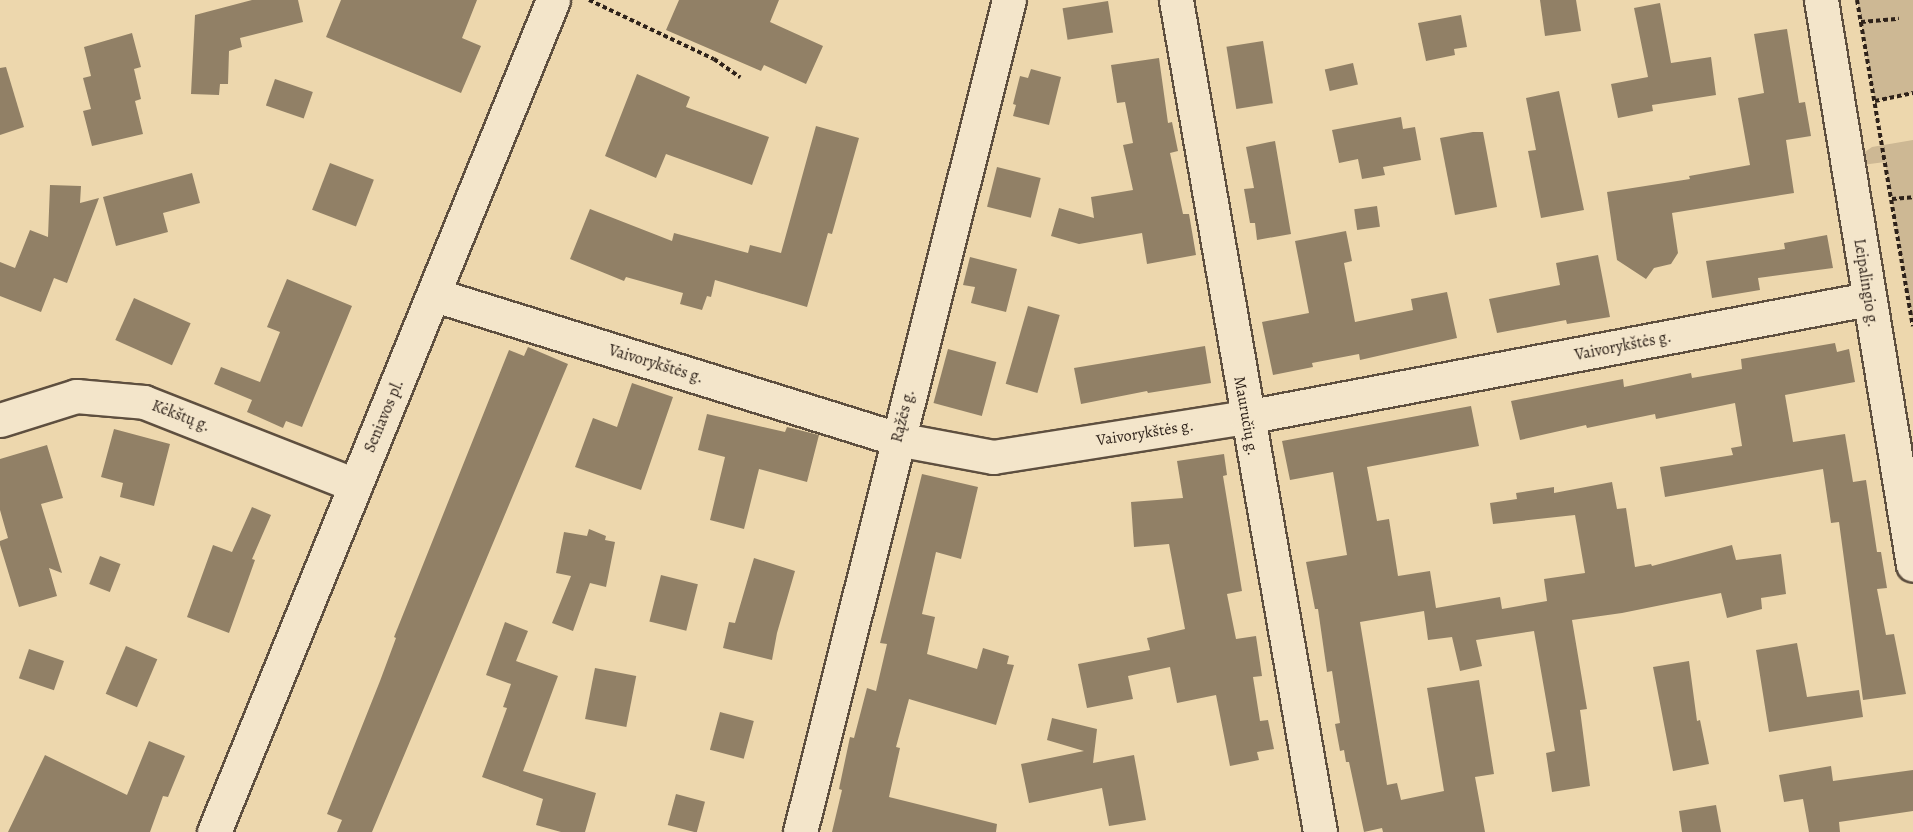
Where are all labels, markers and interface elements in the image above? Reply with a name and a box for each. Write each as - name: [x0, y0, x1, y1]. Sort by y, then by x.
- street label: Leipalingio g.: [1850, 237, 1882, 329]
- street label: Vaivorykštės g.: [1573, 327, 1673, 365]
- street label: Vaivorykštės g.: [606, 340, 706, 388]
- street label: Mauručių g.: [1230, 375, 1262, 457]
- street label: Seniavos pl.: [360, 377, 408, 455]
- street label: Rąžės g.: [887, 388, 919, 444]
- street label: Kėkštų g.: [149, 396, 213, 436]
- street label: Vaivorykštės g.: [1095, 416, 1195, 450]

